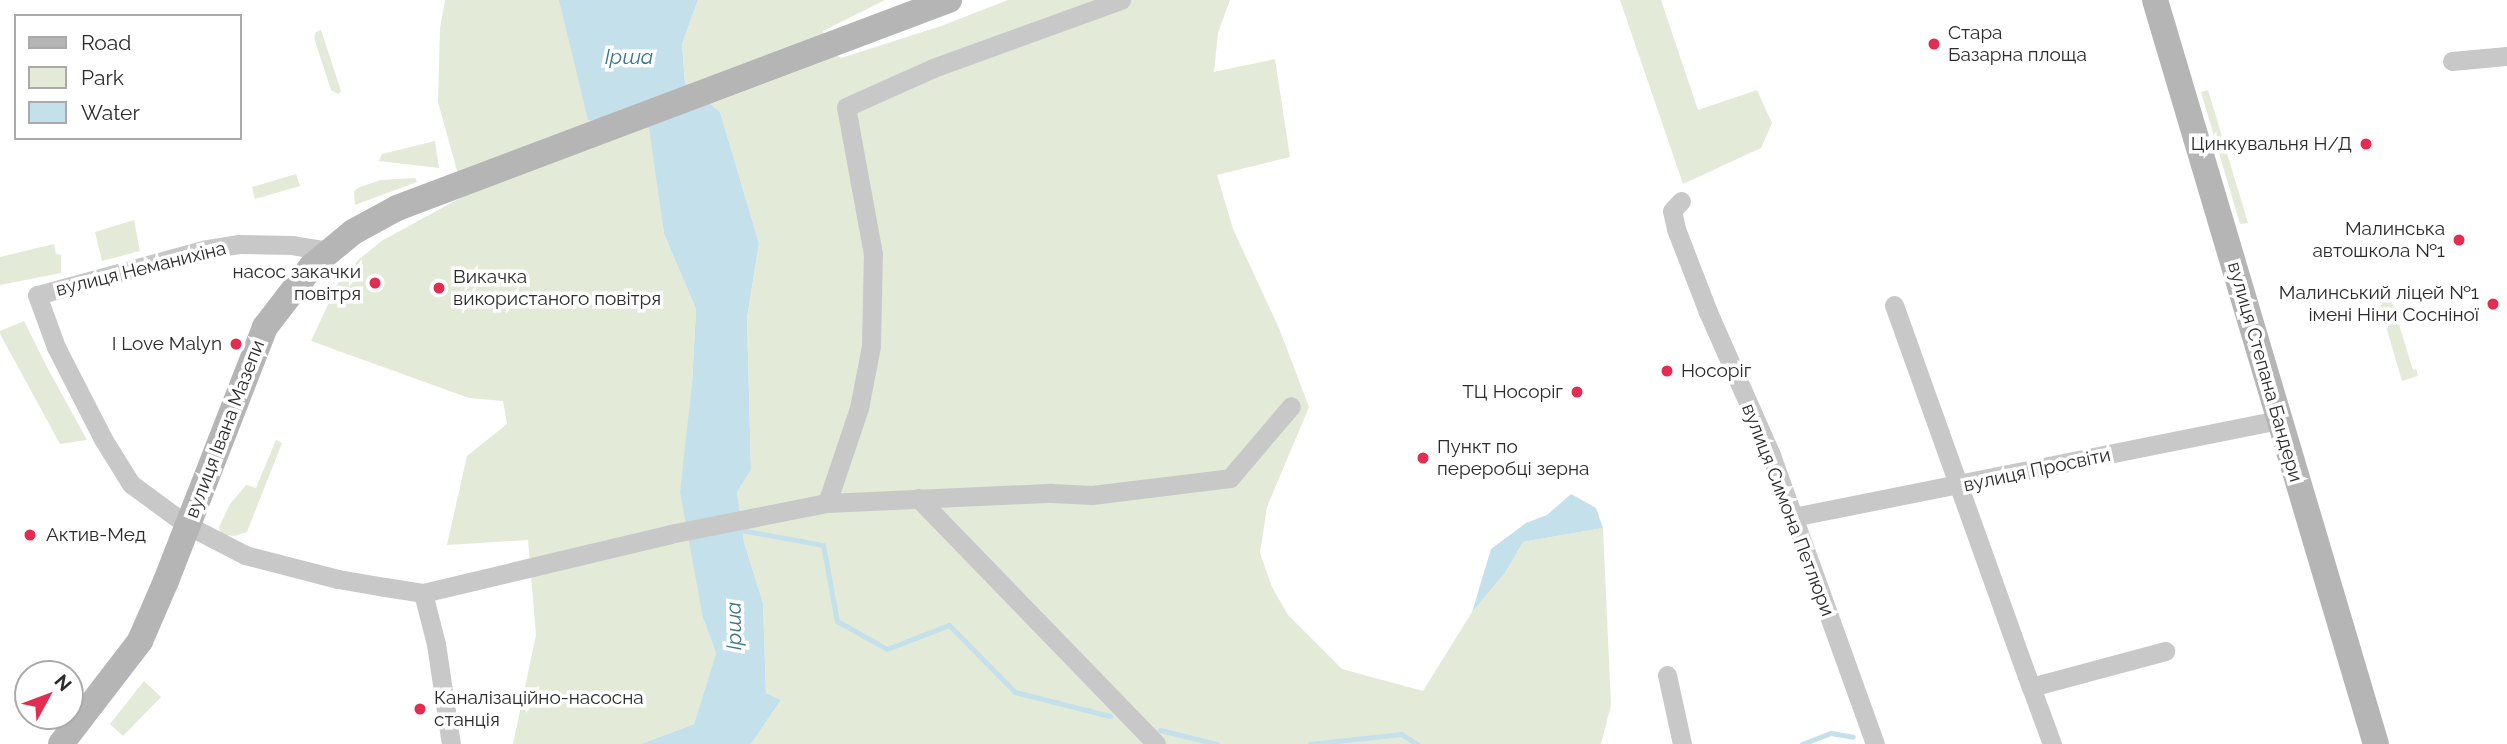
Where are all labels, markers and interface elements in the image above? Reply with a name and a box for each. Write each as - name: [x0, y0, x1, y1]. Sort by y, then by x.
- legend: [14, 14, 242, 140]
- place label: Стара Базарна площа: [1948, 22, 2087, 66]
- text: Road: [81, 30, 131, 55]
- marker: Стара Базарна площа: [1926, 36, 1942, 52]
- water label: Ірша: [605, 44, 653, 70]
- text: Park: [81, 65, 124, 90]
- text: Water: [81, 100, 140, 125]
- place label: Цинкувальня Н/Д: [2191, 133, 2352, 155]
- marker: Цинкувальня Н/Д: [2358, 136, 2374, 152]
- place label: Малинська автошкола №1: [2312, 218, 2445, 262]
- marker: Малинська автошкола №1: [2451, 232, 2467, 248]
- street label: вулиця Неманихіна: [54, 237, 228, 301]
- street label: вулиця Степана Бандери: [2223, 259, 2307, 485]
- place label: насос закачки повітря: [232, 261, 361, 305]
- place label: Викачка використаного повітря: [453, 266, 661, 310]
- marker: насос закачки повітря: [367, 275, 383, 291]
- marker: Викачка використаного повітря: [431, 280, 447, 296]
- place label: Малинський ліцей №1 імені Ніни Сосніної: [2279, 282, 2479, 326]
- marker: Малинський ліцей №1 імені Ніни Сосніної: [2485, 296, 2501, 312]
- place label: I Love Malyn: [112, 333, 222, 355]
- marker: I Love Malyn: [228, 336, 244, 352]
- street label: вулиця Івана Мазепи: [181, 337, 269, 521]
- place label: Носоріг: [1681, 360, 1751, 382]
- marker: Носоріг: [1659, 363, 1675, 379]
- place label: ТЦ Носоріг: [1462, 381, 1563, 403]
- marker: ТЦ Носоріг: [1569, 384, 1585, 400]
- street label: вулиця Симона Петлюри: [1737, 400, 1839, 620]
- place label: Пункт по переробці зерна: [1437, 436, 1589, 480]
- street label: вулиця Просвіти: [1961, 443, 2113, 497]
- marker: Пункт по переробці зерна: [1415, 450, 1431, 466]
- place label: Актив-Мед: [46, 524, 146, 546]
- marker: Актив-Мед: [20, 525, 40, 545]
- water label: Ірша: [721, 601, 747, 651]
- north arrow: [14, 660, 84, 730]
- text: N: [50, 670, 76, 695]
- place label: Каналізаційно-насосна станція: [434, 687, 644, 731]
- marker: Каналізаційно-насосна станція: [412, 701, 428, 717]

